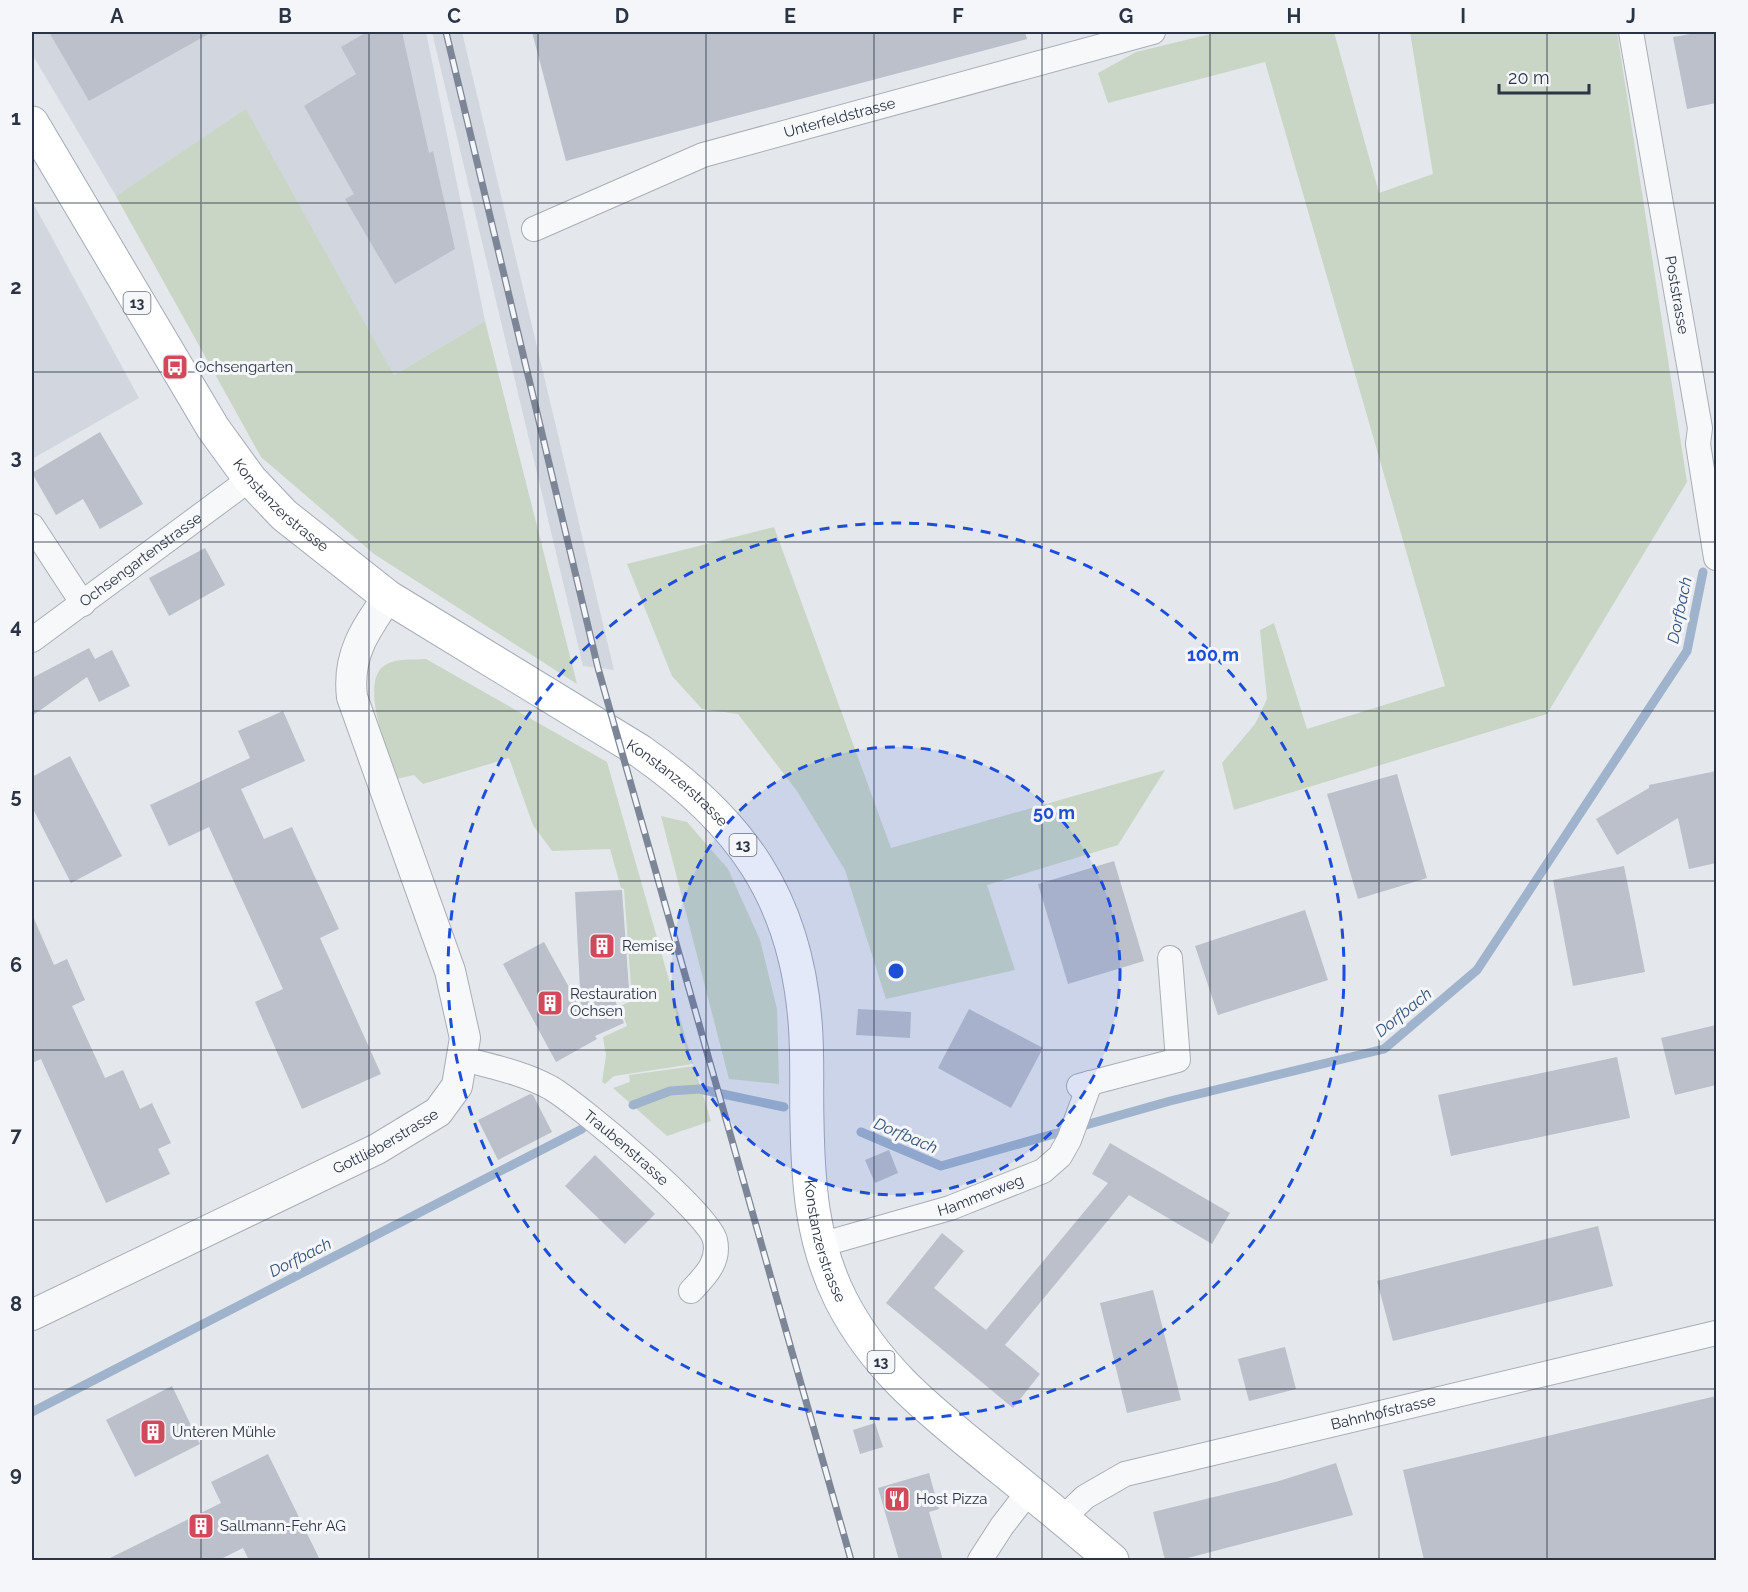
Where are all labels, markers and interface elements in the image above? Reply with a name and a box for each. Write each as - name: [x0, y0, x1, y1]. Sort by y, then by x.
- text: A: [110, 4, 124, 28]
- text: B: [278, 4, 292, 28]
- text: C: [447, 4, 461, 28]
- text: D: [615, 4, 629, 28]
- text: E: [784, 4, 796, 28]
- text: F: [952, 4, 964, 28]
- text: G: [1119, 4, 1133, 28]
- text: H: [1287, 4, 1301, 28]
- text: I: [1460, 4, 1466, 28]
- text: J: [1626, 4, 1636, 28]
- scale bar: [1499, 57, 1589, 95]
- text: 20 m: [1508, 67, 1550, 88]
- street label: Unterfeldstrasse: [782, 94, 897, 142]
- text: 1: [11, 106, 21, 130]
- street label: Poststrasse: [1661, 254, 1693, 336]
- text: 2: [10, 275, 22, 299]
- road number: 13: [124, 292, 150, 314]
- bus stop icon: Ochsengarten: [160, 352, 190, 382]
- place label: Ochsengarten: [195, 358, 293, 376]
- text: 3: [10, 445, 22, 469]
- street label: Konstanzerstrasse: [229, 455, 332, 556]
- street label: Ochsengartenstrasse: [76, 509, 205, 611]
- water label: Dorfbach: [1663, 575, 1696, 645]
- text: 4: [10, 614, 22, 638]
- text: 100 m: [1187, 644, 1239, 665]
- street label: Konstanzerstrasse: [623, 736, 732, 830]
- text: 5: [10, 784, 22, 808]
- text: 50 m: [1033, 802, 1075, 823]
- road number: 13: [730, 834, 756, 856]
- building icon: Remise: [587, 931, 617, 961]
- place label: Remise: [622, 937, 674, 955]
- text: 6: [10, 953, 22, 977]
- centre of rings: [886, 961, 906, 981]
- water label: Dorfbach: [1371, 984, 1435, 1041]
- place label: Restauration Ochsen: [570, 985, 657, 1020]
- building icon: Restauration Ochsen: [535, 988, 565, 1018]
- street label: Gottlieberstrasse: [330, 1105, 442, 1178]
- street label: Traubenstrasse: [580, 1106, 672, 1190]
- water label: Dorfbach: [871, 1114, 941, 1157]
- text: 7: [10, 1123, 22, 1147]
- street label: Hammerweg: [935, 1171, 1026, 1220]
- street label: Konstanzerstrasse: [801, 1179, 850, 1305]
- water label: Dorfbach: [266, 1234, 335, 1281]
- text: 8: [10, 1292, 22, 1316]
- road number: 13: [868, 1351, 894, 1373]
- street label: Bahnhofstrasse: [1329, 1391, 1438, 1434]
- building icon: Unteren Mühle: [138, 1417, 168, 1447]
- place label: Unteren Mühle: [172, 1423, 276, 1441]
- text: 9: [10, 1462, 22, 1486]
- restaurant icon: Host Pizza: [882, 1484, 912, 1514]
- place label: Host Pizza: [916, 1490, 988, 1508]
- building icon: Sallmann-Fehr AG: [186, 1511, 216, 1541]
- place label: Sallmann-Fehr AG: [220, 1517, 346, 1535]

